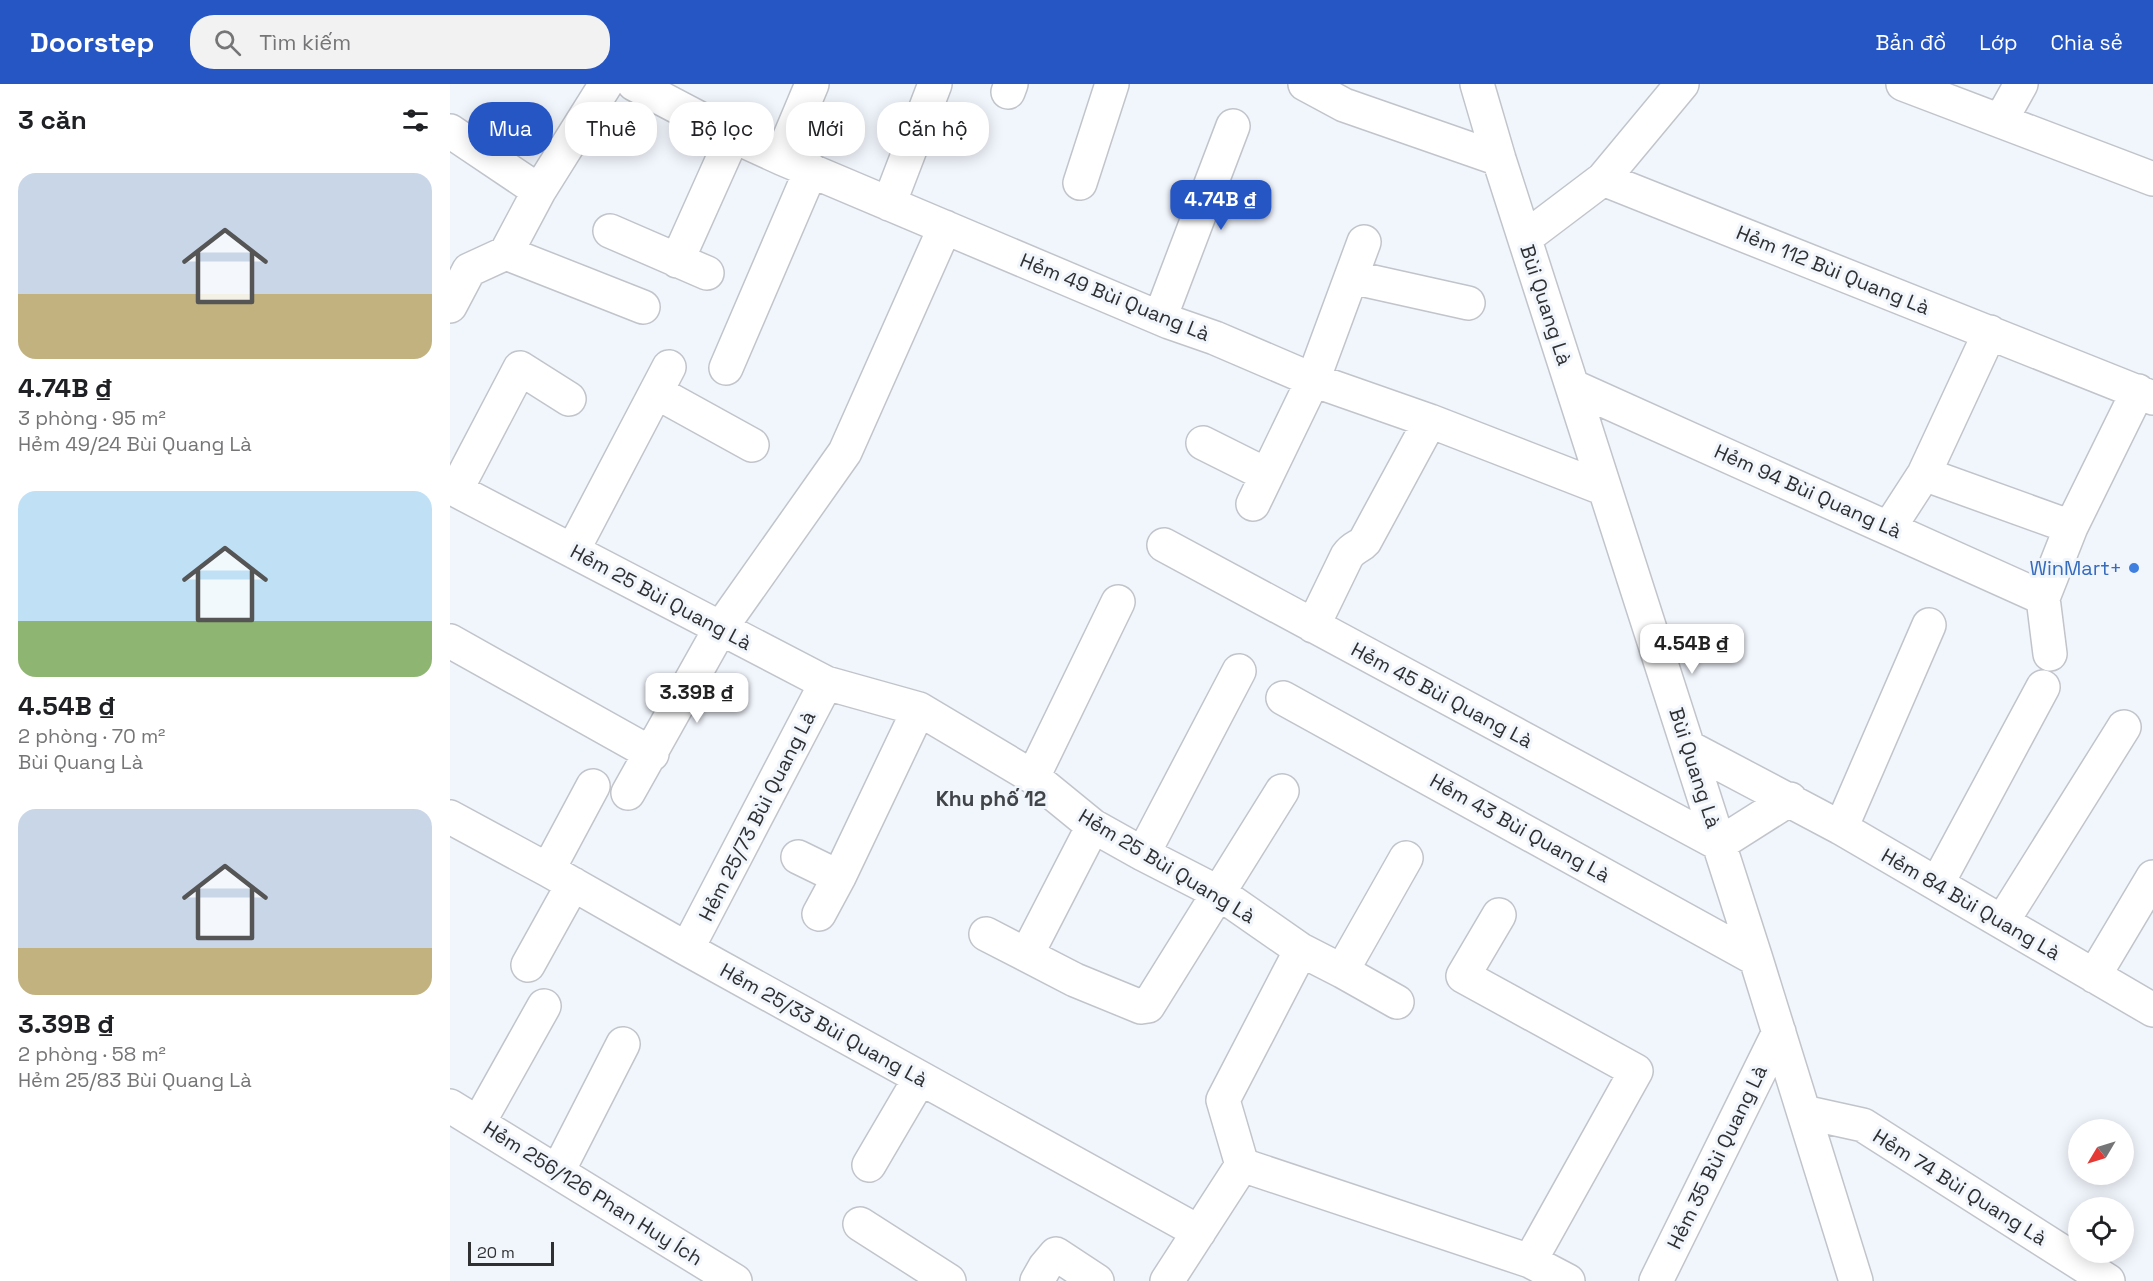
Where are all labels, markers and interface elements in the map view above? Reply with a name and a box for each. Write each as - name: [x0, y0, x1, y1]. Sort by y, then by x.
- search box: [190, 15, 610, 69]
- text: Doorstep: [30, 24, 154, 60]
- icon: search: [211, 26, 244, 59]
- text: Tìm kiếm: [259, 28, 351, 56]
- text: Bản đồ: [1876, 29, 1946, 56]
- text: Lớp: [1979, 29, 2018, 56]
- text: Chia sẻ: [2051, 29, 2123, 56]
- chip: Mua: [468, 102, 553, 156]
- chip: Thuê: [565, 102, 657, 156]
- chip: Bộ lọc: [669, 102, 774, 156]
- chip: Mới: [786, 102, 865, 156]
- chip: Căn hộ: [877, 102, 989, 156]
- text: 3 căn: [18, 103, 87, 137]
- icon: filters: [399, 104, 432, 137]
- pin: 4.74B ₫: [1166, 180, 1276, 231]
- text: 4.74B ₫: [1184, 186, 1258, 212]
- icon: home: [171, 212, 279, 320]
- street label: Hẻm 112 Bùi Quang Là: [1732, 219, 1934, 321]
- street label: Bùi Quang Là: [1514, 241, 1578, 369]
- street label: Hẻm 49 Bùi Quang Là: [1016, 247, 1214, 347]
- text: 4.74B ₫: [18, 371, 113, 405]
- text: 3 phòng · 95 m²: [18, 405, 166, 431]
- text: Hẻm 49/24 Bùi Quang Là: [18, 431, 252, 457]
- street label: Hẻm 94 Bùi Quang Là: [1710, 438, 1906, 544]
- icon: home: [171, 530, 279, 638]
- street label: Hẻm 25 Bùi Quang Là: [566, 538, 756, 656]
- place label: WinMart+: [2029, 555, 2122, 581]
- marker: WinMart+: [2127, 561, 2141, 575]
- pin: 4.54B ₫: [1637, 624, 1747, 675]
- text: 4.54B ₫: [1654, 630, 1730, 656]
- street label: Hẻm 45 Bùi Quang Là: [1347, 636, 1537, 754]
- pin: 3.39B ₫: [642, 673, 752, 724]
- text: 3.39B ₫: [659, 679, 735, 705]
- text: 4.54B ₫: [18, 689, 117, 723]
- street label: Bùi Quang Là: [1663, 704, 1727, 832]
- street label: Hẻm 25/73 Bùi Quang Là: [693, 707, 821, 925]
- text: 2 phòng · 70 m²: [18, 723, 165, 749]
- text: Bùi Quang Là: [18, 749, 143, 775]
- street label: Hẻm 43 Bùi Quang Là: [1425, 768, 1615, 888]
- district label: Khu phố 12: [936, 785, 1046, 812]
- street label: Hẻm 25 Bùi Quang Là: [1074, 803, 1260, 929]
- street label: Hẻm 84 Bùi Quang Là: [1877, 842, 2065, 966]
- icon: home: [171, 848, 279, 956]
- street label: Hẻm 25/33 Bùi Quang Là: [716, 957, 932, 1093]
- text: 3.39B ₫: [18, 1007, 116, 1041]
- text: 2 phòng · 58 m²: [18, 1041, 166, 1067]
- street label: Hẻm 35 Bùi Quang Là: [1661, 1061, 1773, 1253]
- text: Hẻm 25/83 Bùi Quang Là: [18, 1067, 252, 1093]
- street label: Hẻm 256/126 Phan Huy Ích: [478, 1115, 708, 1271]
- north arrow: [2068, 1119, 2134, 1185]
- map controls: [2068, 1119, 2134, 1263]
- street label: Hẻm 74 Bùi Quang Là: [1868, 1123, 2052, 1251]
- button: locate: [2068, 1197, 2134, 1263]
- scale bar: [468, 1239, 554, 1266]
- text: 20 m: [477, 1242, 515, 1263]

